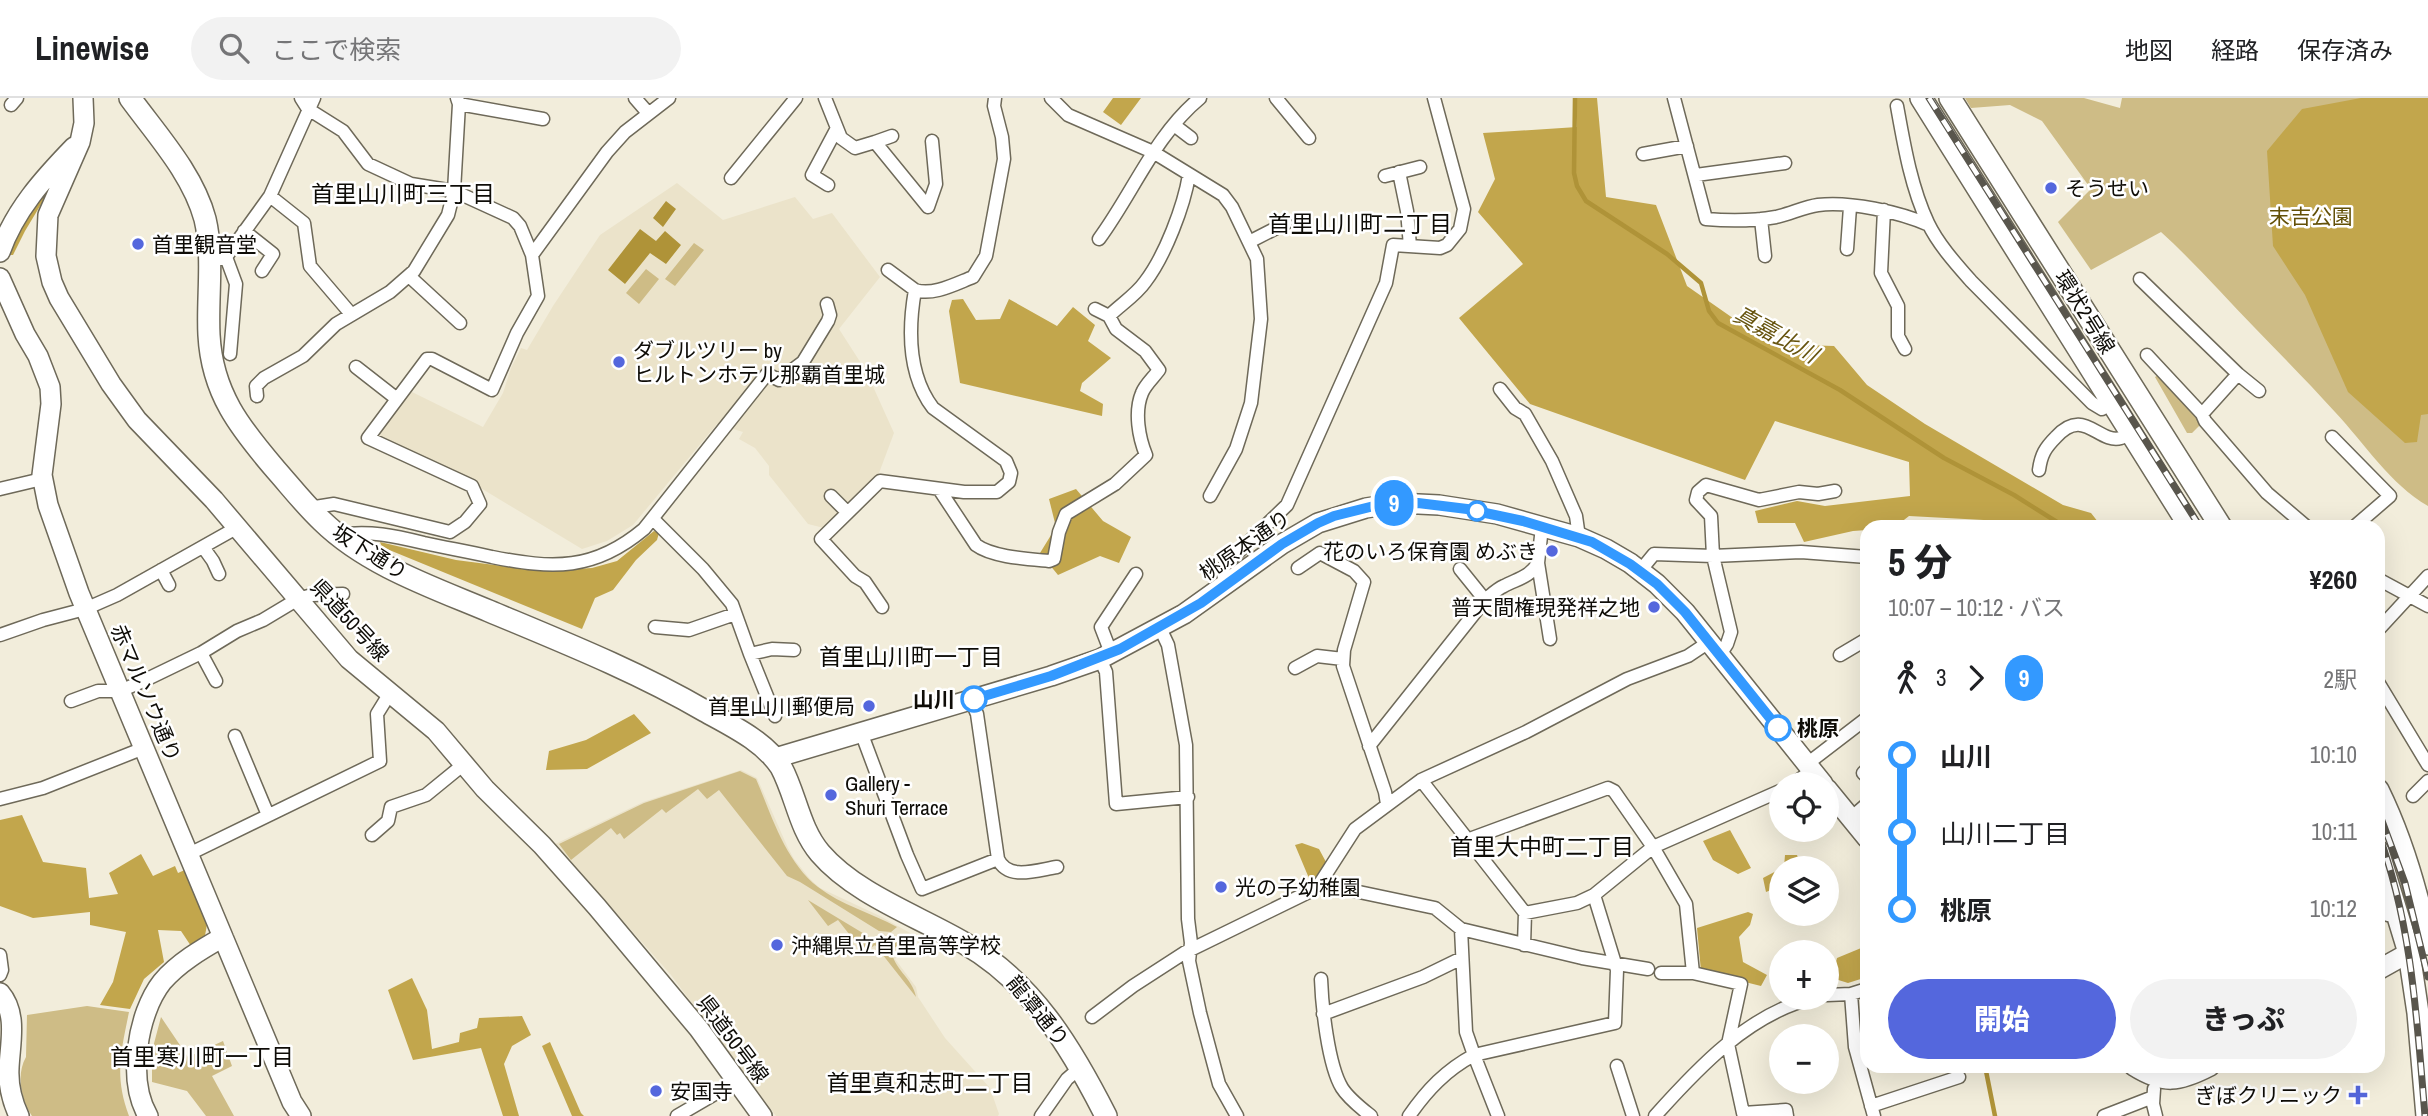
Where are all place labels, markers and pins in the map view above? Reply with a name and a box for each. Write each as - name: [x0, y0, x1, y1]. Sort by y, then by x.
- place label: そうせい: [2065, 174, 2149, 203]
- marker: そうせい: [2043, 180, 2059, 196]
- place label: 首里観音堂: [152, 230, 257, 259]
- marker: 首里観音堂: [130, 236, 146, 252]
- place label: ダブルツリー by ヒルトンホテル那覇首里城: [633, 336, 885, 389]
- marker: ダブルツリー by ヒルトンホテル那覇首里城: [611, 354, 627, 370]
- unlabelled marker: [1467, 501, 1487, 521]
- place label: 花のいろ保育園 めぶき: [1323, 537, 1538, 566]
- marker: 花のいろ保育園 めぶき: [1544, 543, 1560, 559]
- place label: 普天間権現発祥之地: [1451, 593, 1640, 622]
- marker: 普天間権現発祥之地: [1646, 599, 1662, 615]
- place label: 山川: [913, 685, 955, 714]
- marker: 山川: [961, 686, 987, 712]
- place label: 首里山川郵便局: [708, 692, 855, 721]
- marker: 首里山川郵便局: [861, 698, 877, 714]
- place label: 桃原: [1797, 714, 1839, 743]
- marker: 桃原: [1765, 715, 1791, 741]
- place label: Gallery - Shuri Terrace: [845, 769, 948, 822]
- marker: Gallery - Shuri Terrace: [823, 787, 839, 803]
- place label: 光の子幼稚園: [1235, 873, 1361, 902]
- marker: 光の子幼稚園: [1213, 879, 1229, 895]
- place label: 沖縄県立首里高等学校: [791, 931, 1001, 960]
- marker: 沖縄県立首里高等学校: [769, 937, 785, 953]
- place label: 安国寺: [670, 1077, 733, 1106]
- place label: ぎぼクリニック: [2195, 1081, 2342, 1110]
- marker: 安国寺: [648, 1083, 664, 1099]
- marker: ぎぼクリニック: [2348, 1085, 2368, 1105]

